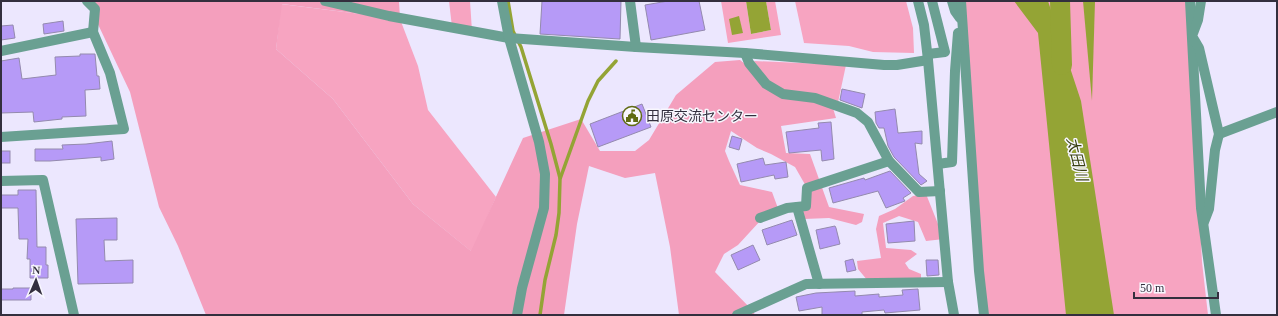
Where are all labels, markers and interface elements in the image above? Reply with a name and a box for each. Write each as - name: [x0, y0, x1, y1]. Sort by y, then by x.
- public building icon: 田原交流センター: [621, 105, 643, 127]
- place label: 田原交流センター: [646, 109, 758, 124]
- water label: 太田川: [1064, 135, 1091, 185]
- north arrow: [16, 260, 56, 300]
- text: N: [32, 264, 41, 276]
- scale bar: [1134, 274, 1218, 300]
- text: 50 m: [1140, 281, 1165, 295]

